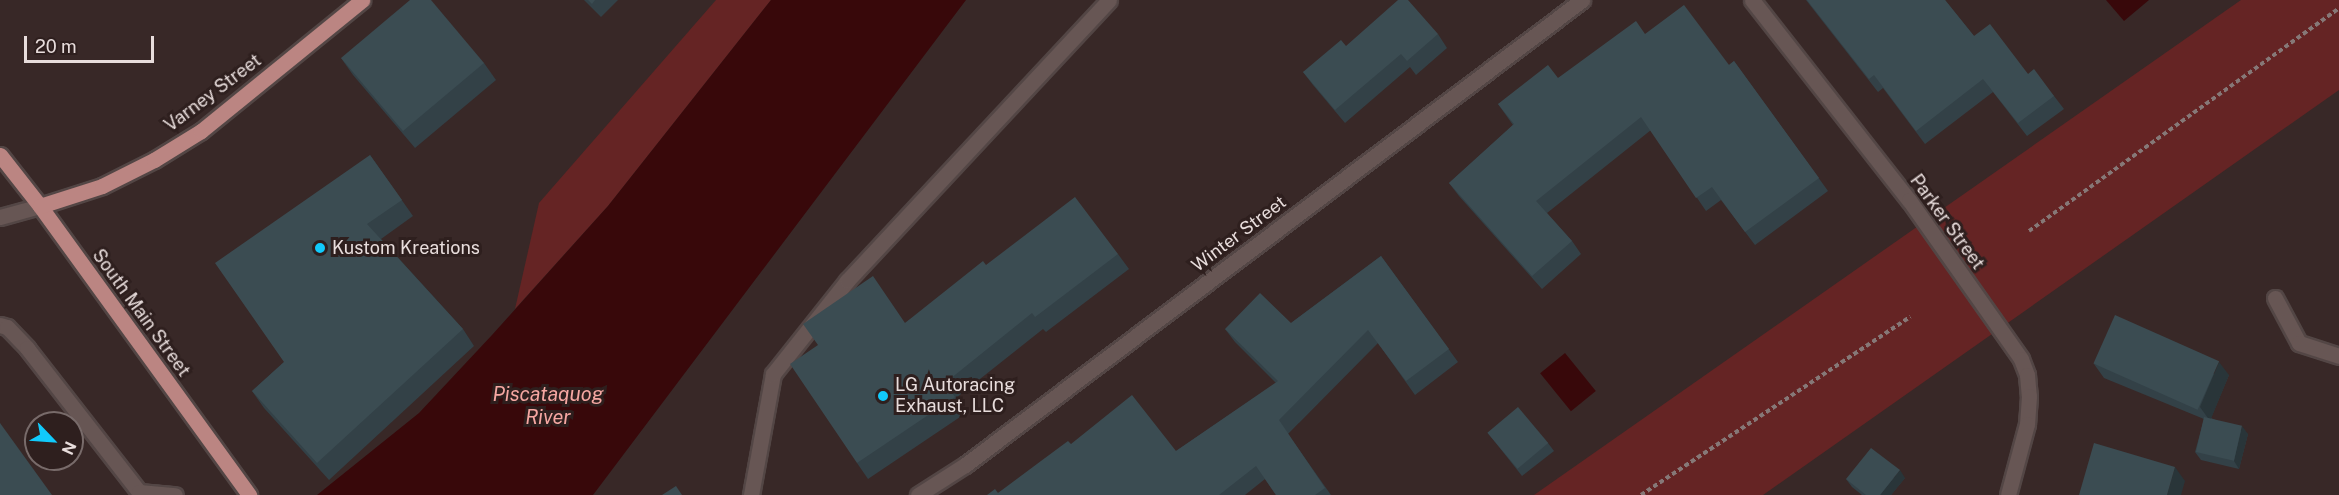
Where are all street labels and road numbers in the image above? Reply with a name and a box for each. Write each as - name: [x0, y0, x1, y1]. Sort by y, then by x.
- street label: Varney Street: [160, 50, 266, 136]
- street label: Parker Street: [1905, 170, 1989, 274]
- street label: Winter Street: [1188, 191, 1290, 277]
- street label: South Main Street: [88, 245, 194, 381]

